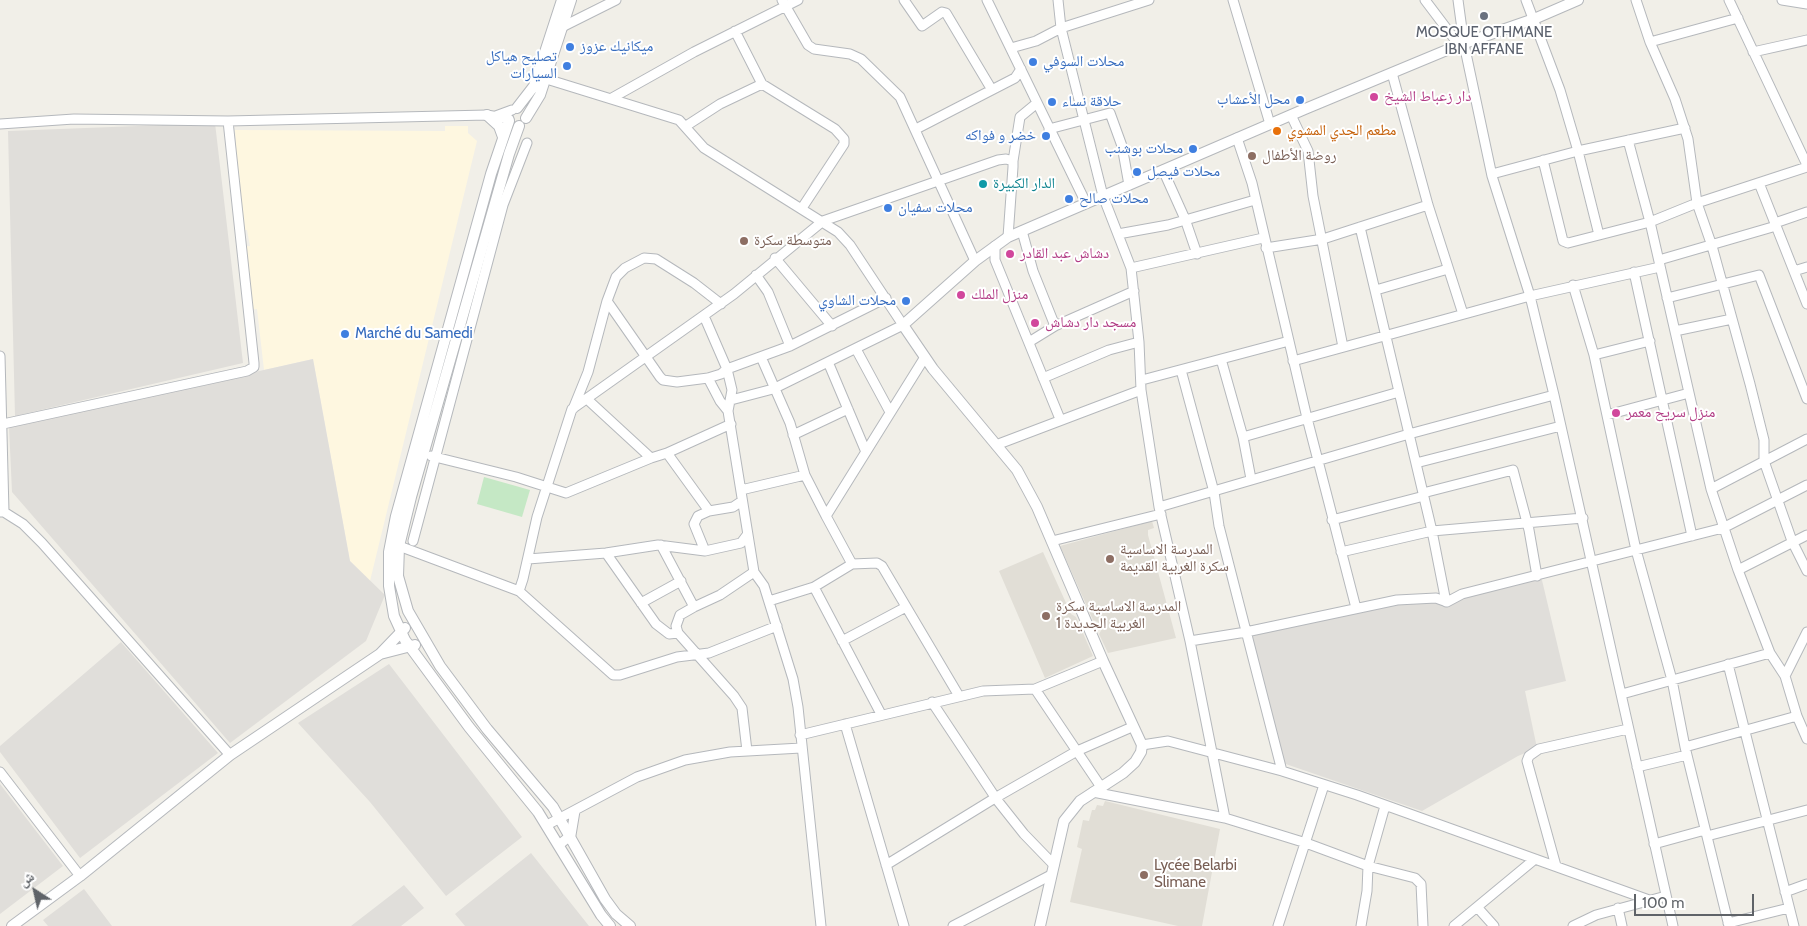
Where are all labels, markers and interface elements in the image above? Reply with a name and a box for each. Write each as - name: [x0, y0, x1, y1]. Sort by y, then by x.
- marker: MOSQUE OTHMANE IBN AFFANE: [1478, 10, 1490, 22]
- place label: MOSQUE OTHMANE IBN AFFANE: [1416, 24, 1552, 59]
- place label: ميكانيك عزوز: [580, 38, 653, 56]
- marker: ميكانيك عزوز: [564, 41, 576, 53]
- place label: تصليح هياكل السيارات: [486, 48, 557, 83]
- place label: محلات السوفي: [1043, 53, 1124, 71]
- marker: محلات السوفي: [1027, 56, 1039, 68]
- marker: تصليح هياكل السيارات: [561, 60, 573, 72]
- place label: دار زعباط الشيخ: [1384, 88, 1471, 106]
- place label: محل الأعشاب: [1217, 91, 1290, 109]
- marker: دار زعباط الشيخ: [1368, 91, 1380, 103]
- place label: حلاقة نساء: [1062, 93, 1122, 111]
- marker: محل الأعشاب: [1294, 94, 1306, 106]
- marker: حلاقة نساء: [1046, 96, 1058, 108]
- place label: مطعم الجدي المشوي: [1287, 122, 1396, 140]
- marker: مطعم الجدي المشوي: [1271, 125, 1283, 137]
- place label: خضر و فواكه: [965, 127, 1036, 145]
- marker: خضر و فواكه: [1040, 130, 1052, 142]
- place label: محلات بوشنب: [1104, 140, 1183, 158]
- marker: محلات بوشنب: [1187, 143, 1199, 155]
- place label: روضة الأطفال: [1262, 147, 1337, 165]
- marker: روضة الأطفال: [1246, 150, 1258, 162]
- place label: محلات فيصل: [1147, 163, 1220, 181]
- marker: محلات فيصل: [1131, 166, 1143, 178]
- place label: الدار الكبيرة: [993, 175, 1055, 193]
- marker: الدار الكبيرة: [977, 178, 989, 190]
- place label: محلات صالح: [1079, 190, 1149, 208]
- marker: محلات صالح: [1063, 193, 1075, 205]
- place label: محلات سفيان: [898, 199, 973, 217]
- marker: محلات سفيان: [882, 202, 894, 214]
- place label: متوسطة سكرة: [754, 232, 832, 250]
- marker: متوسطة سكرة: [738, 235, 750, 247]
- place label: دشاش عبد القادر: [1020, 245, 1109, 263]
- marker: دشاش عبد القادر: [1004, 248, 1016, 260]
- place label: منزل الملك: [971, 286, 1028, 304]
- marker: منزل الملك: [955, 289, 967, 301]
- place label: محلات الشاوي: [818, 292, 896, 310]
- marker: محلات الشاوي: [900, 295, 912, 307]
- place label: مسجد دار دشاش: [1045, 314, 1136, 332]
- marker: مسجد دار دشاش: [1029, 317, 1041, 329]
- place label: Marché du Samedi: [355, 325, 473, 343]
- marker: Marché du Samedi: [339, 328, 351, 340]
- place label: منزل سريح معمر: [1626, 404, 1715, 422]
- marker: منزل سريح معمر: [1610, 407, 1622, 419]
- place label: المدرسة الاساسية سكرة الغربية القديمة: [1120, 541, 1229, 576]
- marker: المدرسة الاساسية سكرة الغربية القديمة: [1104, 553, 1116, 565]
- place label: المدرسة الاساسية سكرة الغربية الجديدة 1: [1056, 598, 1181, 633]
- marker: المدرسة الاساسية سكرة الغربية الجديدة 1: [1040, 610, 1052, 622]
- place label: Lycée Belarbi Slimane: [1154, 857, 1237, 892]
- north arrow: [10, 866, 60, 916]
- text: ش: [15, 867, 38, 890]
- marker: Lycée Belarbi Slimane: [1138, 869, 1150, 881]
- scale bar: [1637, 884, 1757, 916]
- text: 100 m: [1642, 894, 1684, 912]

